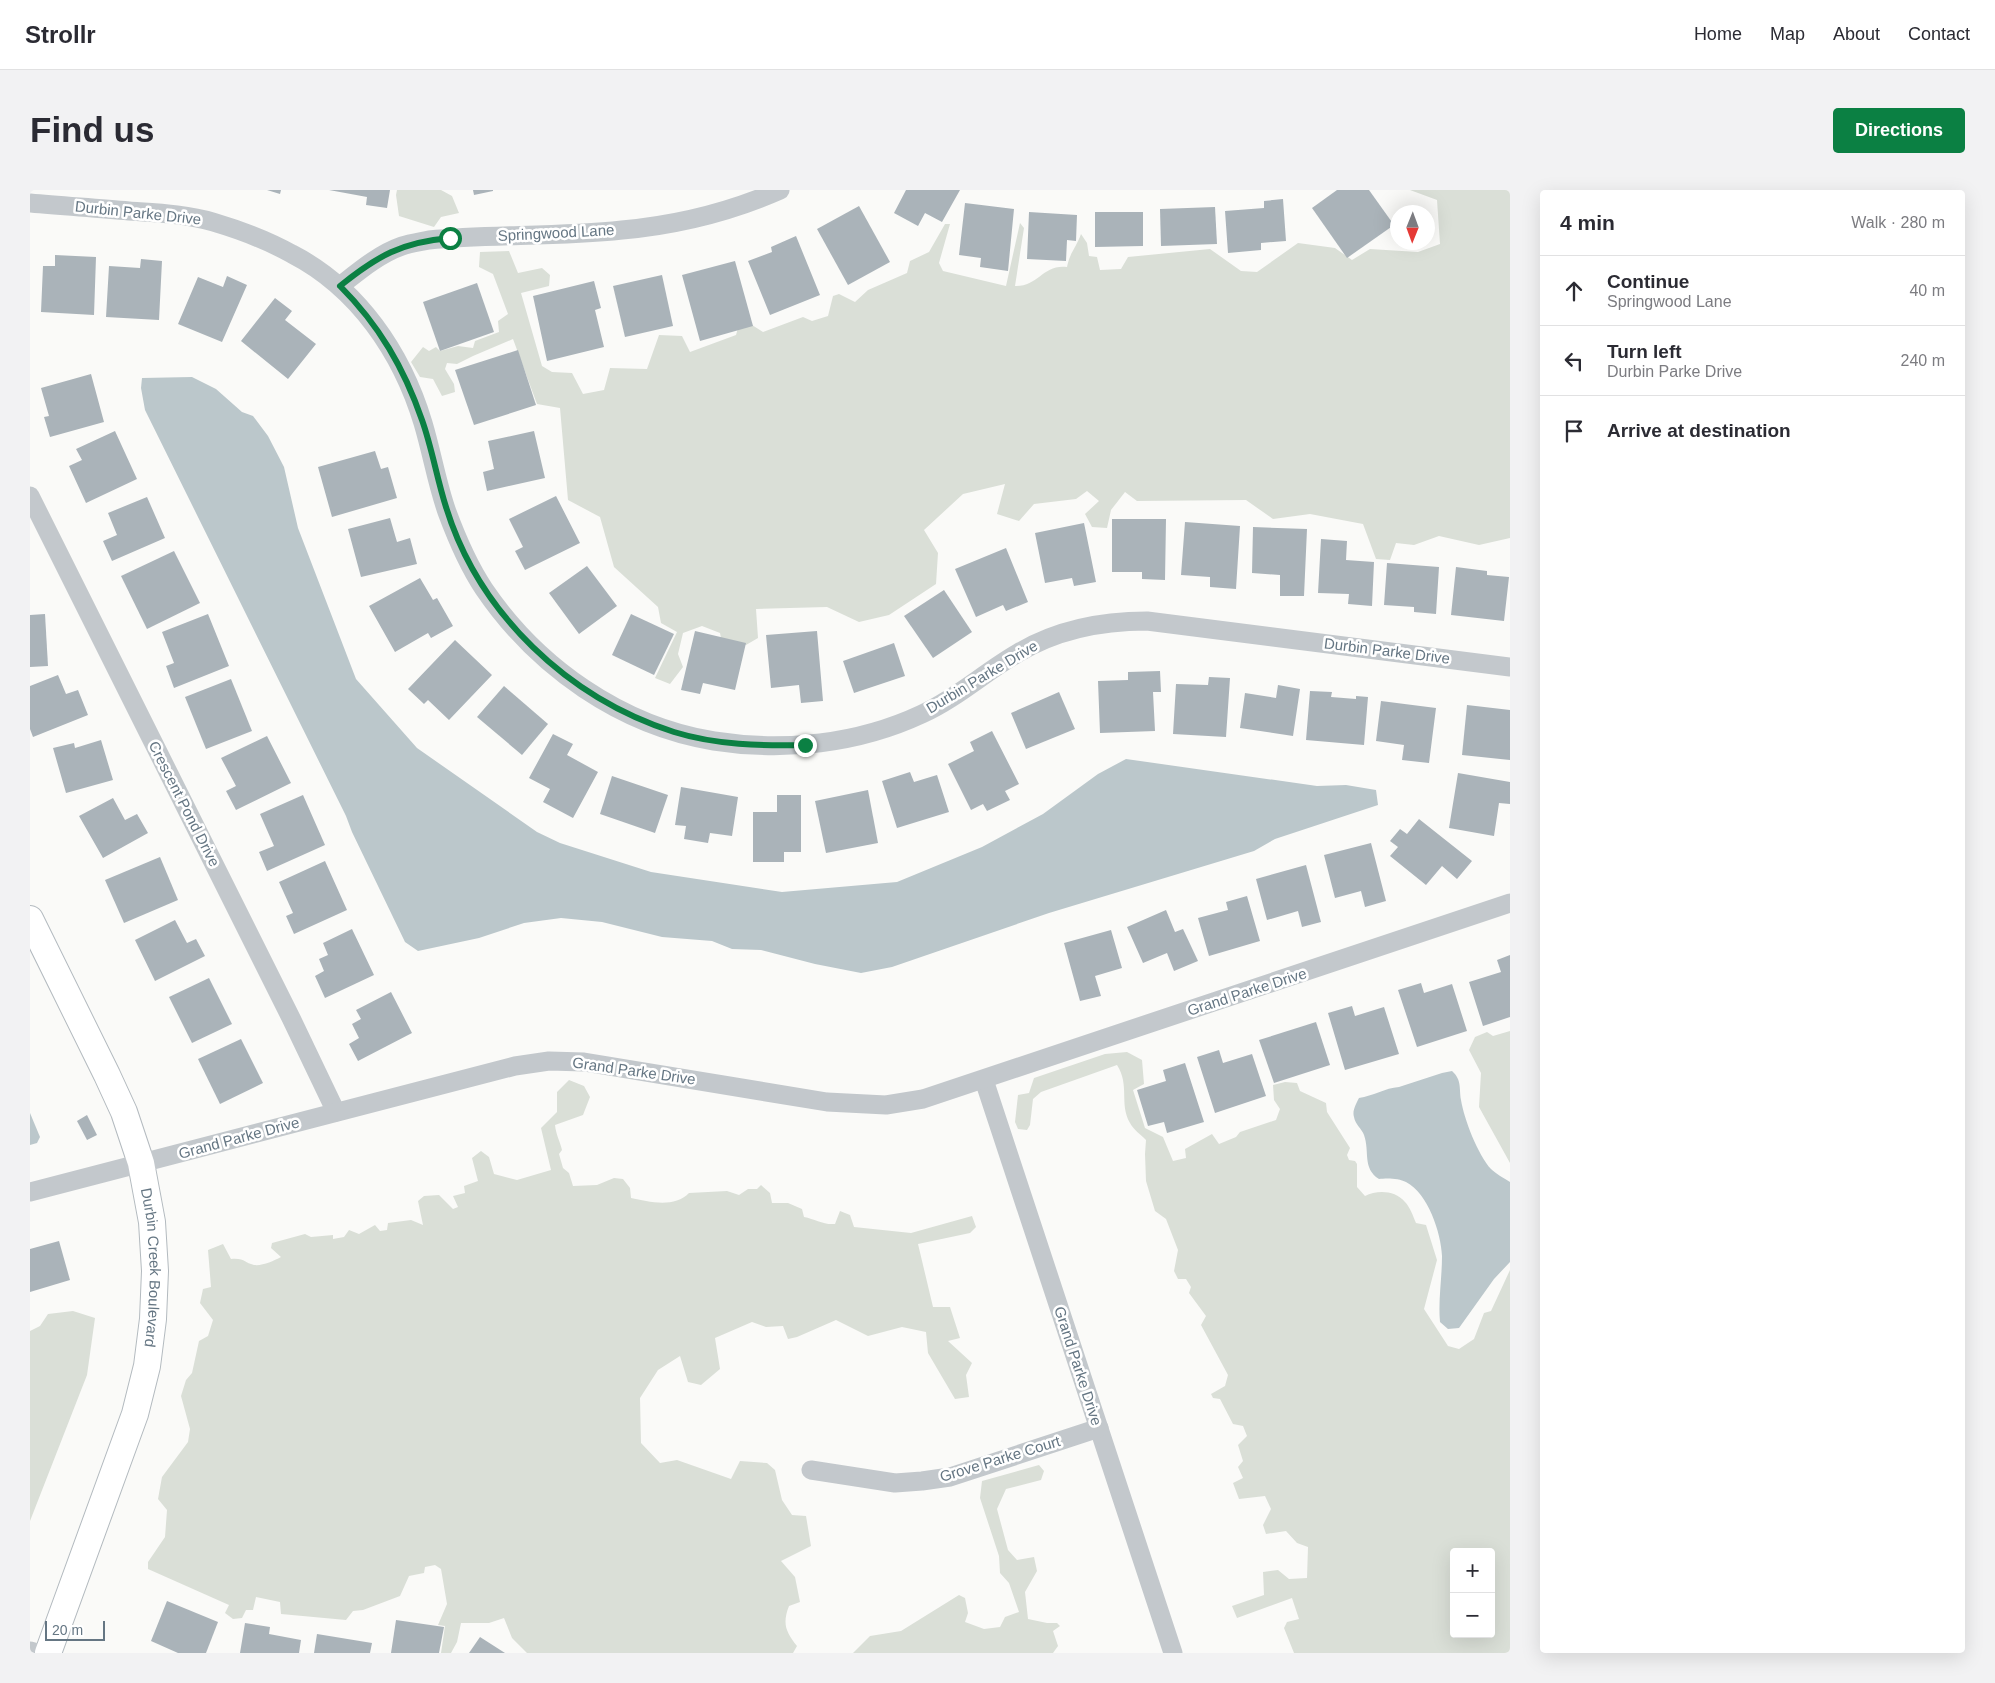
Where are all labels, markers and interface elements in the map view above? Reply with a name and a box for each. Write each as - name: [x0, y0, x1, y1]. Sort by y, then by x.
- text: Strollr: [25, 21, 96, 48]
- text: Home: [1694, 24, 1742, 44]
- text: Map: [1770, 24, 1805, 44]
- text: About: [1833, 24, 1880, 44]
- text: Contact: [1908, 24, 1970, 44]
- button: Directions: [1833, 108, 1965, 153]
- text: Find us: [30, 110, 154, 149]
- street label: Durbin Parke Drive: [74, 197, 202, 228]
- north arrow: [1390, 205, 1435, 250]
- text: 4 min: [1560, 211, 1615, 234]
- text: Walk · 280 m: [1851, 214, 1945, 231]
- street label: Springwood Lane: [497, 221, 615, 244]
- route start: [439, 227, 462, 250]
- text: Continue: [1607, 271, 1689, 292]
- icon: ahead: [1560, 277, 1588, 305]
- text: 40 m: [1909, 282, 1945, 299]
- text: Springwood Lane: [1607, 293, 1732, 310]
- text: Turn left: [1607, 341, 1682, 362]
- icon: left: [1560, 347, 1588, 375]
- text: 240 m: [1901, 352, 1945, 369]
- text: Durbin Parke Drive: [1607, 363, 1742, 380]
- icon: arrive: [1560, 417, 1588, 445]
- text: Arrive at destination: [1607, 420, 1791, 441]
- street label: Durbin Parke Drive: [1323, 634, 1451, 667]
- street label: Durbin Parke Drive: [923, 637, 1040, 716]
- route end: [794, 734, 817, 757]
- street label: Crescent Pond Drive: [145, 738, 223, 869]
- street label: Grand Parke Drive: [1185, 964, 1309, 1019]
- street label: Grand Parke Drive: [571, 1053, 697, 1088]
- street label: Grand Parke Drive: [177, 1113, 301, 1162]
- street label: Durbin Creek Boulevard: [138, 1186, 164, 1348]
- street label: Grand Parke Drive: [1051, 1304, 1106, 1428]
- street label: Grove Parke Court: [938, 1432, 1063, 1485]
- map controls: [1450, 1548, 1495, 1638]
- button: +: [1450, 1548, 1495, 1593]
- button: −: [1450, 1593, 1495, 1638]
- scale bar: [45, 1618, 105, 1641]
- text: 20 m: [52, 1622, 83, 1638]

